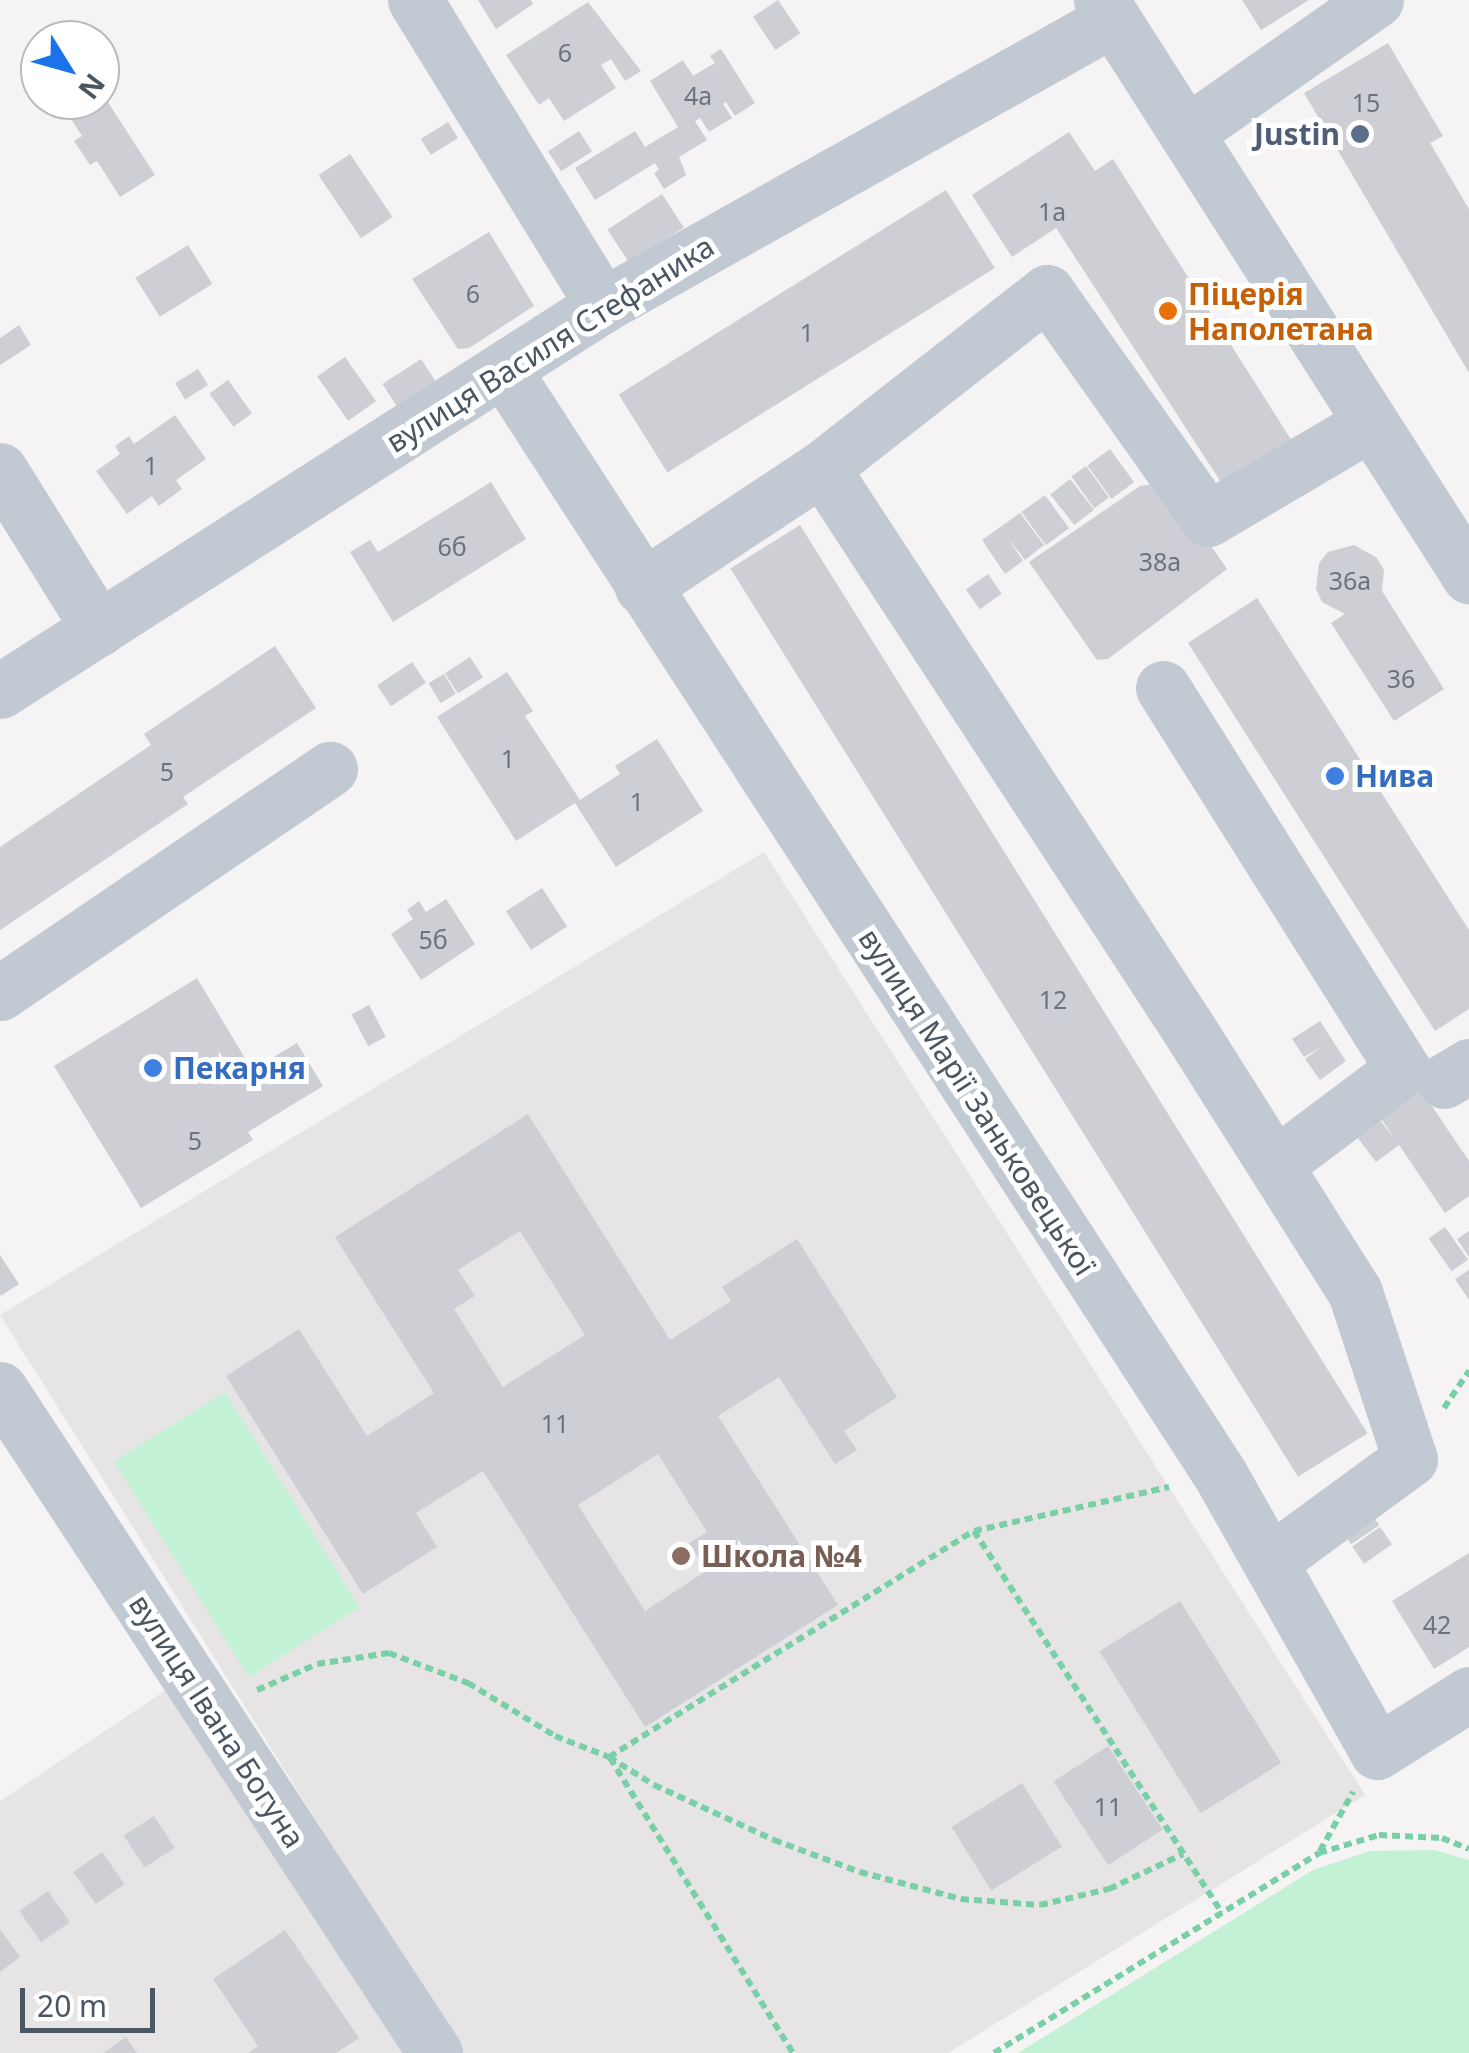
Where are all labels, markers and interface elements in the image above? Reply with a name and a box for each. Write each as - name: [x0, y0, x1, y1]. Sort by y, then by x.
- north arrow: [20, 20, 120, 120]
- house number: 6: [558, 37, 572, 67]
- text: N: [70, 66, 114, 107]
- house number: 4а: [684, 80, 712, 110]
- house number: 15: [1352, 87, 1380, 117]
- place label: Justin: [1254, 116, 1340, 152]
- marker: Justin: [1349, 123, 1371, 145]
- house number: 1а: [1038, 196, 1066, 226]
- street label: вулиця Василя Стефаника: [379, 228, 721, 460]
- place label: Піцерія Наполетана: [1188, 276, 1374, 346]
- house number: 6: [466, 278, 480, 308]
- marker: Піцерія Наполетана: [1157, 300, 1179, 322]
- house number: 1: [800, 317, 814, 347]
- house number: 1: [144, 450, 158, 480]
- house number: 6б: [437, 531, 467, 561]
- house number: 38а: [1139, 546, 1181, 576]
- house number: 36а: [1329, 565, 1371, 595]
- house number: 36: [1387, 663, 1415, 693]
- house number: 1: [501, 743, 515, 773]
- house number: 5: [160, 756, 174, 786]
- place label: Нива: [1355, 758, 1434, 794]
- marker: Нива: [1324, 765, 1346, 787]
- house number: 1: [630, 786, 644, 816]
- street label: вулиця Марії Заньковецької: [851, 922, 1103, 1282]
- house number: 5б: [418, 924, 448, 954]
- house number: 12: [1039, 984, 1067, 1014]
- place label: Пекарня: [173, 1050, 306, 1086]
- marker: Пекарня: [142, 1057, 164, 1079]
- house number: 5: [188, 1125, 202, 1155]
- house number: 11: [541, 1408, 569, 1438]
- place label: Школа №4: [701, 1538, 862, 1574]
- marker: Школа №4: [670, 1545, 692, 1567]
- street label: вулиця Івана Богуна: [122, 1588, 312, 1854]
- house number: 42: [1423, 1609, 1451, 1639]
- house number: 11: [1094, 1791, 1122, 1821]
- scale bar: [25, 1968, 160, 2030]
- text: 20 m: [37, 1985, 107, 2026]

